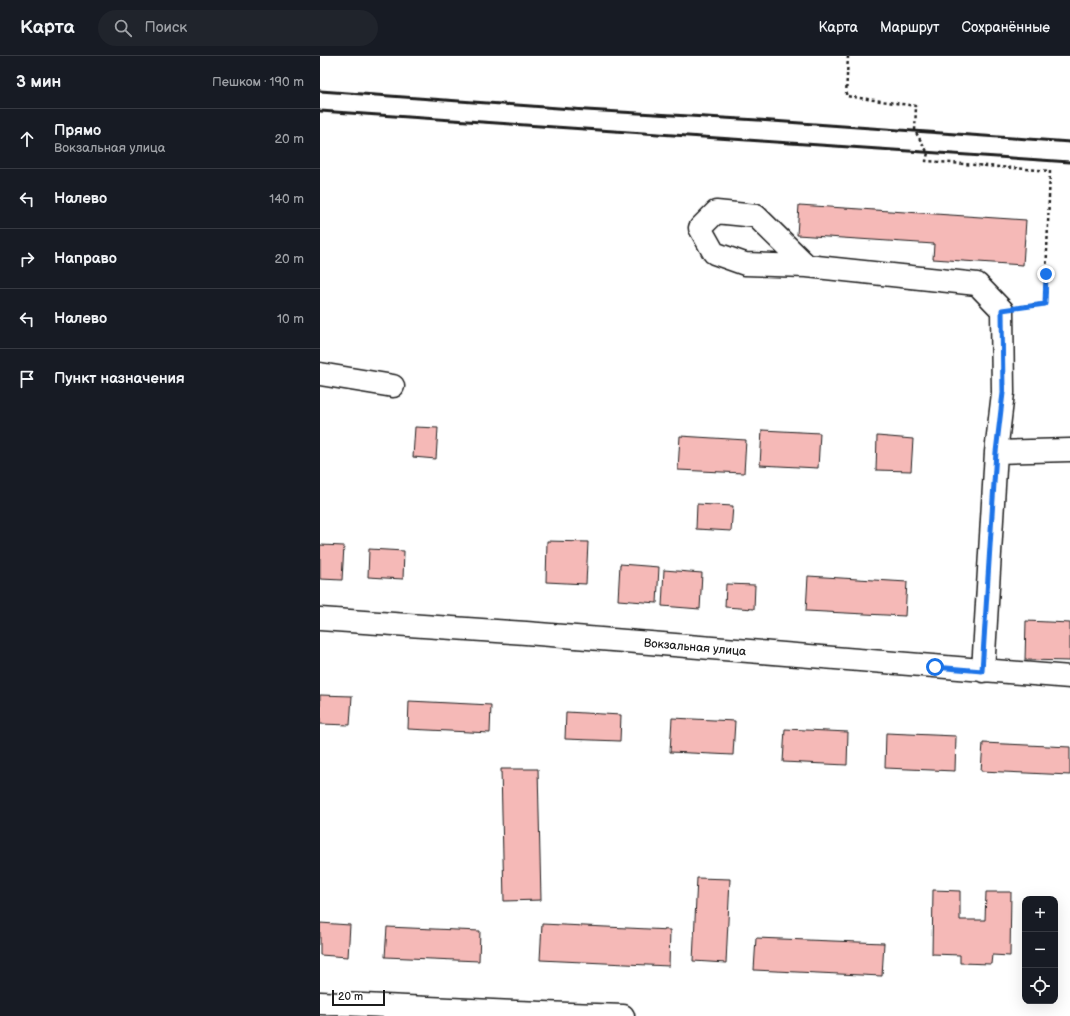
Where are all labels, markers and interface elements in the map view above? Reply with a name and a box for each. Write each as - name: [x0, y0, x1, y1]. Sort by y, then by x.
- search box: [98, 10, 378, 46]
- text: Карта: [20, 16, 74, 39]
- icon: search: [112, 17, 134, 39]
- text: Поиск: [144, 18, 187, 37]
- text: Карта: [819, 19, 858, 36]
- text: Маршрут: [880, 19, 940, 36]
- text: Сохранённые: [962, 19, 1050, 36]
- text: 3 мин: [16, 72, 61, 92]
- text: Пешком · 190 m: [212, 74, 304, 90]
- text: Прямо: [54, 121, 101, 140]
- icon: ahead: [16, 128, 38, 150]
- text: 20 m: [274, 131, 304, 147]
- text: Вокзальная улица: [54, 140, 165, 156]
- icon: left: [16, 188, 38, 210]
- text: Налево: [54, 189, 107, 208]
- text: 140 m: [269, 191, 304, 207]
- icon: right: [16, 248, 38, 270]
- text: Направо: [54, 249, 117, 268]
- text: 20 m: [274, 251, 304, 267]
- route end: [1037, 265, 1055, 283]
- icon: left: [16, 308, 38, 330]
- text: Налево: [54, 309, 107, 328]
- text: 10 m: [277, 311, 304, 327]
- icon: arrive: [16, 368, 38, 390]
- text: Пункт назначения: [54, 369, 185, 388]
- street label: Вокзальная улица: [643, 636, 747, 659]
- route start: [926, 658, 944, 676]
- map controls: [1022, 896, 1058, 1004]
- button: +: [1022, 896, 1058, 932]
- button: −: [1022, 932, 1058, 968]
- button: locate: [1022, 968, 1058, 1004]
- scale bar: [332, 988, 385, 1007]
- text: 20 m: [338, 990, 363, 1003]

